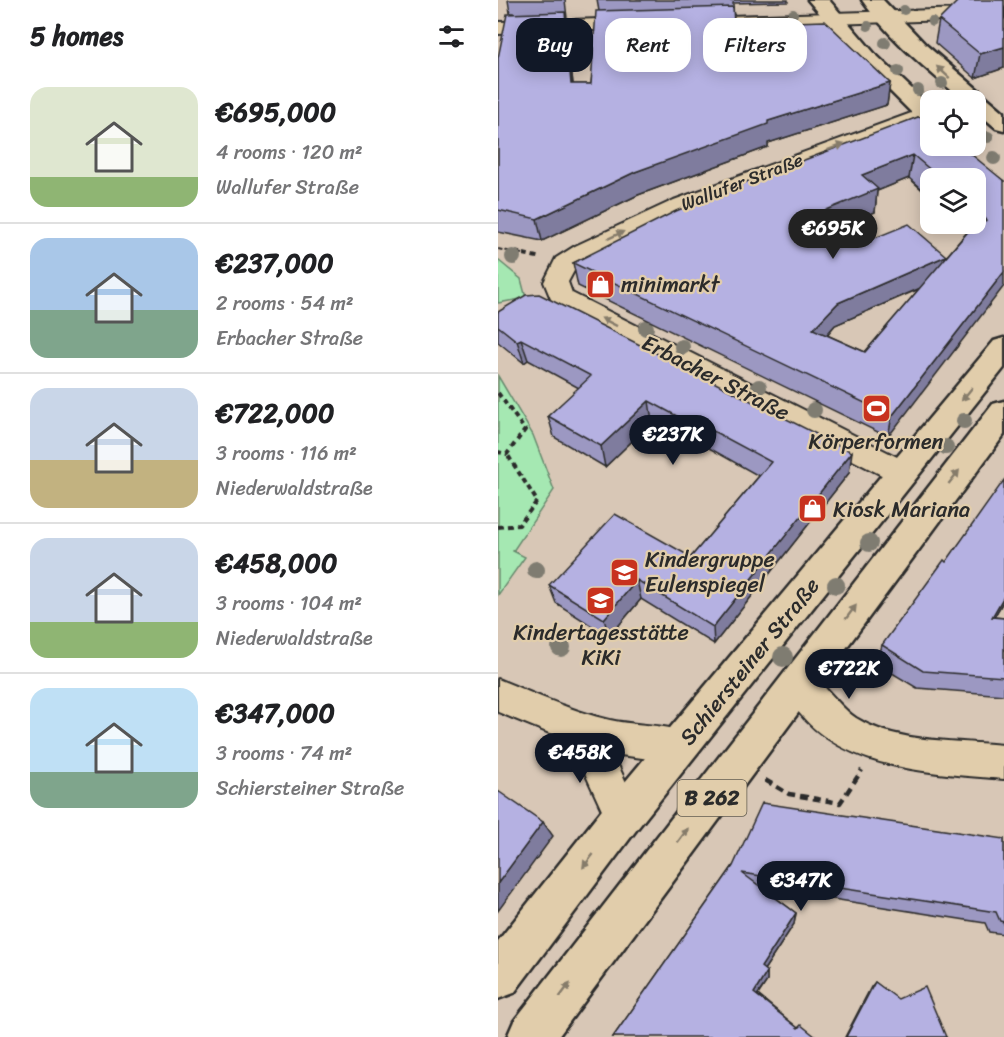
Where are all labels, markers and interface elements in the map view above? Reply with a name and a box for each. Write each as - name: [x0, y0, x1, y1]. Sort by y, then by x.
- text: 5 homes: [30, 13, 123, 59]
- chip: Buy: [516, 18, 593, 72]
- chip: Rent: [605, 18, 691, 72]
- chip: Filters: [703, 18, 807, 72]
- icon: filters: [435, 20, 468, 53]
- one-way arrow: [936, 66, 951, 79]
- text: €695,000: [216, 89, 336, 135]
- map controls: [920, 90, 986, 234]
- button: locate: [920, 90, 986, 156]
- icon: home: [78, 111, 150, 183]
- text: 4 rooms · 120 m²: [216, 135, 363, 170]
- one-way arrow: [827, 142, 845, 152]
- street label: Wallufer Straße: [676, 144, 808, 220]
- button: layers: [920, 168, 986, 234]
- text: Wallufer Straße: [216, 170, 359, 205]
- pin: €695K: [791, 209, 875, 260]
- text: €695K: [802, 211, 864, 246]
- one-way arrow: [607, 231, 624, 240]
- text: €237,000: [216, 240, 334, 286]
- icon: home: [78, 262, 150, 334]
- place label: minimarkt: [621, 265, 721, 304]
- shop icon: minimarkt: [584, 268, 616, 300]
- text: 2 rooms · 54 m²: [216, 286, 354, 321]
- one-way arrow: [600, 317, 617, 326]
- text: Erbacher Straße: [216, 321, 363, 356]
- street label: Erbacher Straße: [635, 323, 797, 432]
- one-way arrow: [961, 386, 974, 402]
- text: €722,000: [216, 390, 334, 436]
- sports icon: Körperformen: [860, 393, 892, 425]
- icon: home: [78, 412, 150, 484]
- pin: €237K: [631, 415, 715, 466]
- text: €237K: [643, 417, 703, 452]
- place label: Körperformen: [809, 422, 944, 461]
- text: 3 rooms · 116 m²: [216, 436, 357, 471]
- one-way arrow: [948, 470, 960, 486]
- text: Niederwaldstraße: [216, 471, 373, 506]
- place label: Kiosk Mariana: [833, 490, 970, 529]
- shop icon: Kiosk Mariana: [796, 493, 828, 525]
- text: €458,000: [216, 540, 337, 586]
- place label: Kindergruppe Eulenspiegel: [645, 540, 775, 604]
- school or university icon: Kindergruppe Eulenspiegel: [608, 556, 640, 588]
- icon: home: [78, 562, 150, 634]
- street label: Schiersteiner Straße: [669, 569, 830, 754]
- school or university icon: Kindertagesstätte KiKi: [585, 584, 617, 616]
- text: 3 rooms · 104 m²: [216, 586, 362, 621]
- one-way arrow: [845, 605, 857, 621]
- place label: Kindertagesstätte KiKi: [513, 613, 689, 677]
- text: Niederwaldstraße: [216, 621, 373, 656]
- pin: €722K: [807, 649, 891, 700]
- text: €722K: [819, 651, 879, 686]
- text: €347,000: [216, 690, 335, 736]
- icon: home: [78, 712, 150, 784]
- pin: €458K: [538, 733, 622, 784]
- text: €458K: [549, 735, 611, 770]
- text: 3 rooms · 74 m²: [216, 736, 352, 771]
- text: Schiersteiner Straße: [216, 771, 404, 806]
- road number: B 262: [678, 780, 746, 816]
- one-way arrow: [677, 828, 689, 843]
- one-way arrow: [581, 853, 594, 869]
- pin: €347K: [759, 861, 843, 912]
- text: €347K: [771, 863, 831, 898]
- one-way arrow: [559, 983, 571, 998]

